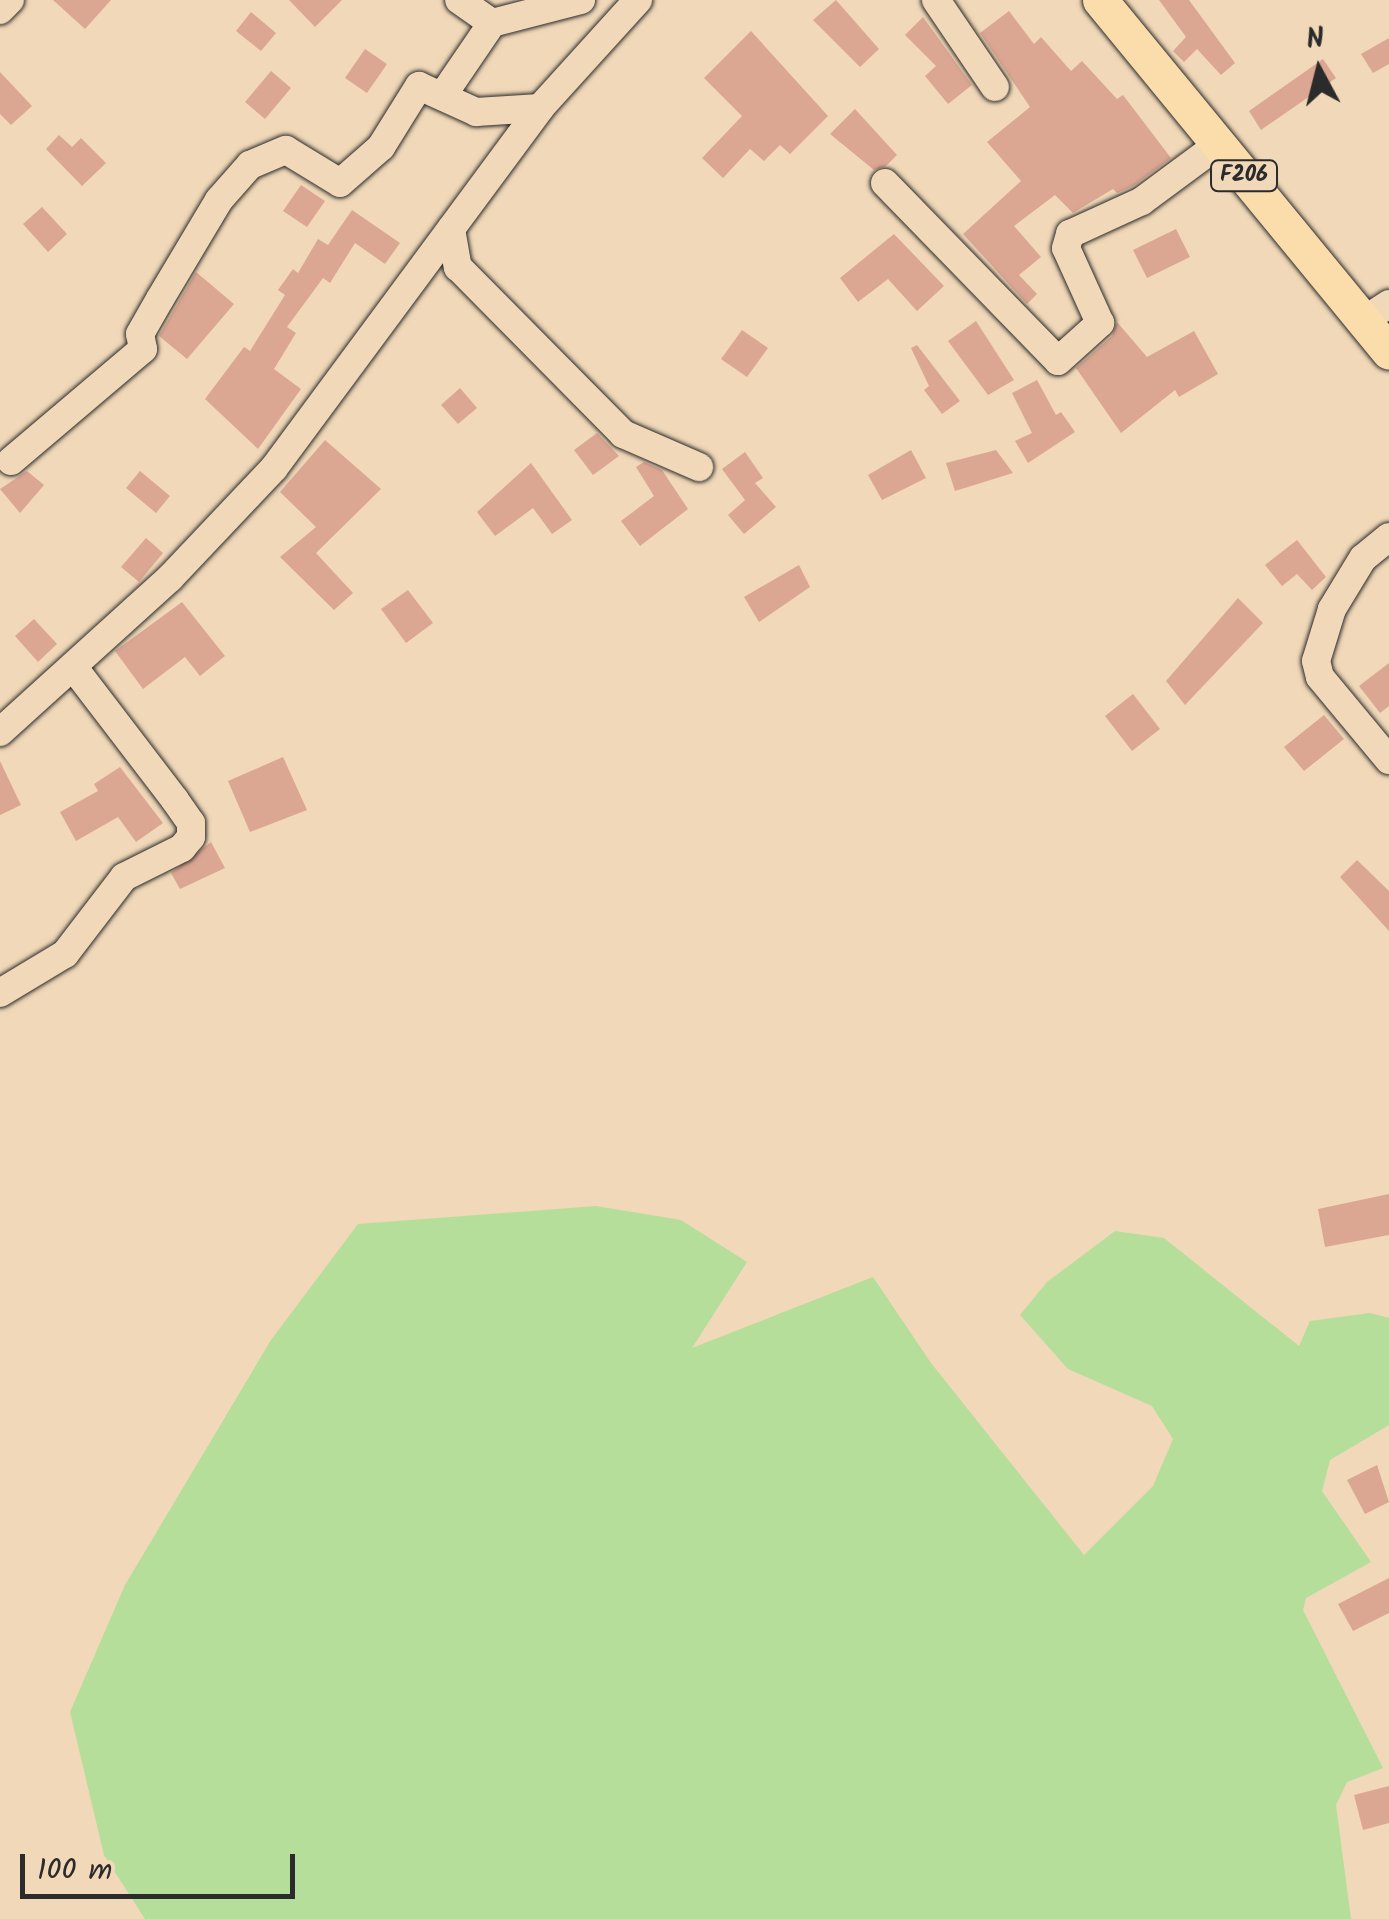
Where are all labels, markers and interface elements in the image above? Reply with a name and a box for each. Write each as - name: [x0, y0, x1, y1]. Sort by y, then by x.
- text: N: [1304, 16, 1327, 63]
- north arrow: [1269, 20, 1369, 120]
- road number: F206: [1209, 159, 1279, 193]
- scale bar: [25, 1834, 300, 1896]
- text: 100 m: [37, 1847, 112, 1895]

